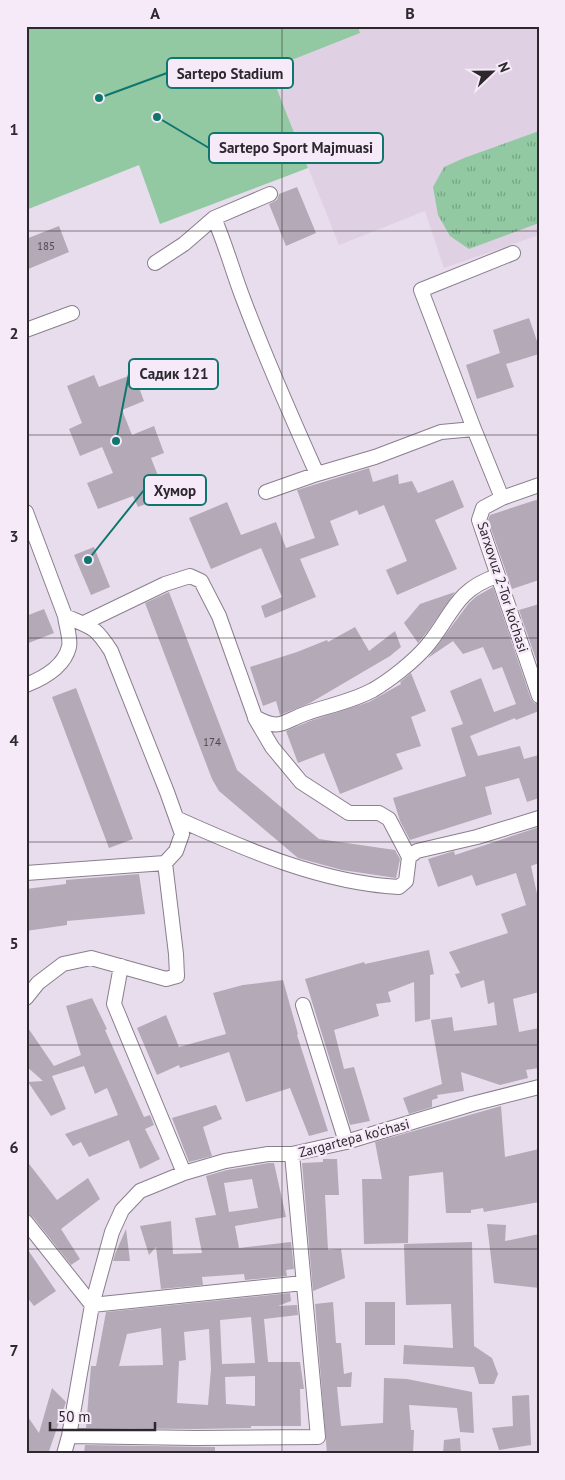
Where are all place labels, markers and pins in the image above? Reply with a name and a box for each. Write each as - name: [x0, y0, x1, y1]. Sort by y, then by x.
- callout: Sartepo Stadium: [167, 58, 293, 88]
- callout: Sartepo Sport Majmuasi: [209, 133, 383, 163]
- callout: Садик 121: [129, 359, 218, 389]
- callout: Хумор: [144, 475, 206, 505]

